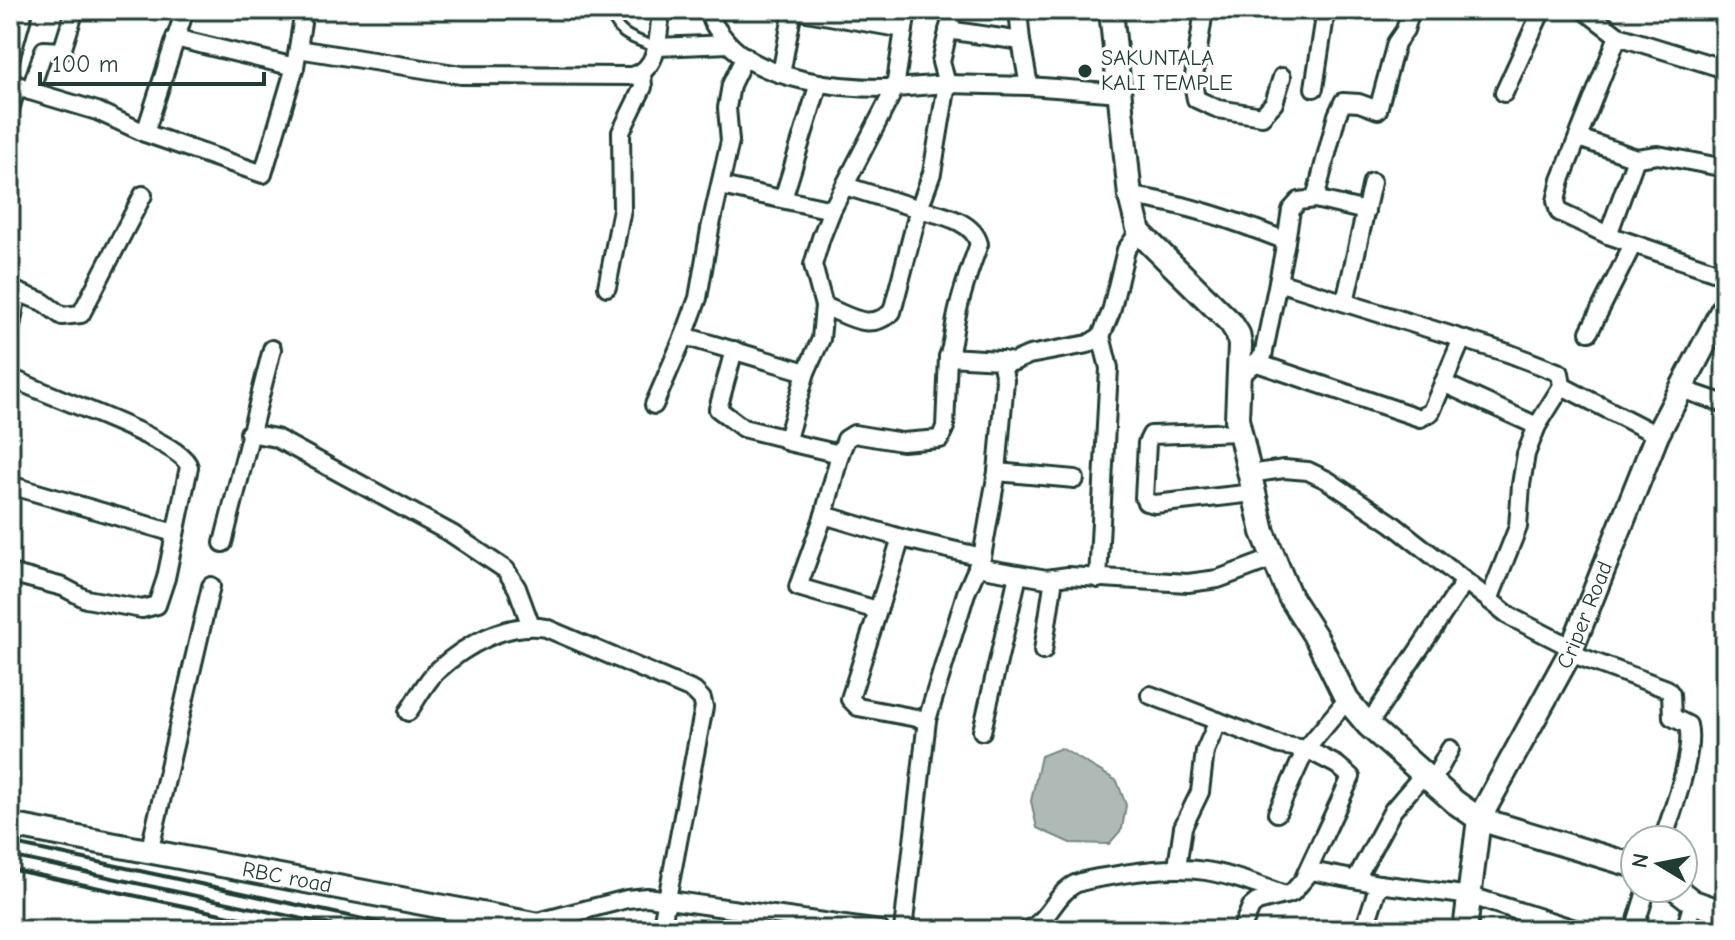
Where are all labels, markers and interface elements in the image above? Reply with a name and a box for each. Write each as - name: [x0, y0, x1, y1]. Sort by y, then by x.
- scale bar: [40, 36, 264, 86]
- place label: SAKUNTALA KALI TEMPLE: [1101, 45, 1233, 96]
- text: 100 m: [52, 50, 119, 78]
- marker: SAKUNTALA KALI TEMPLE: [1076, 62, 1094, 80]
- street label: Criper Road: [1551, 558, 1618, 673]
- north arrow: [1619, 824, 1699, 904]
- text: N: [1626, 851, 1654, 870]
- street label: RBC road: [240, 856, 334, 899]

